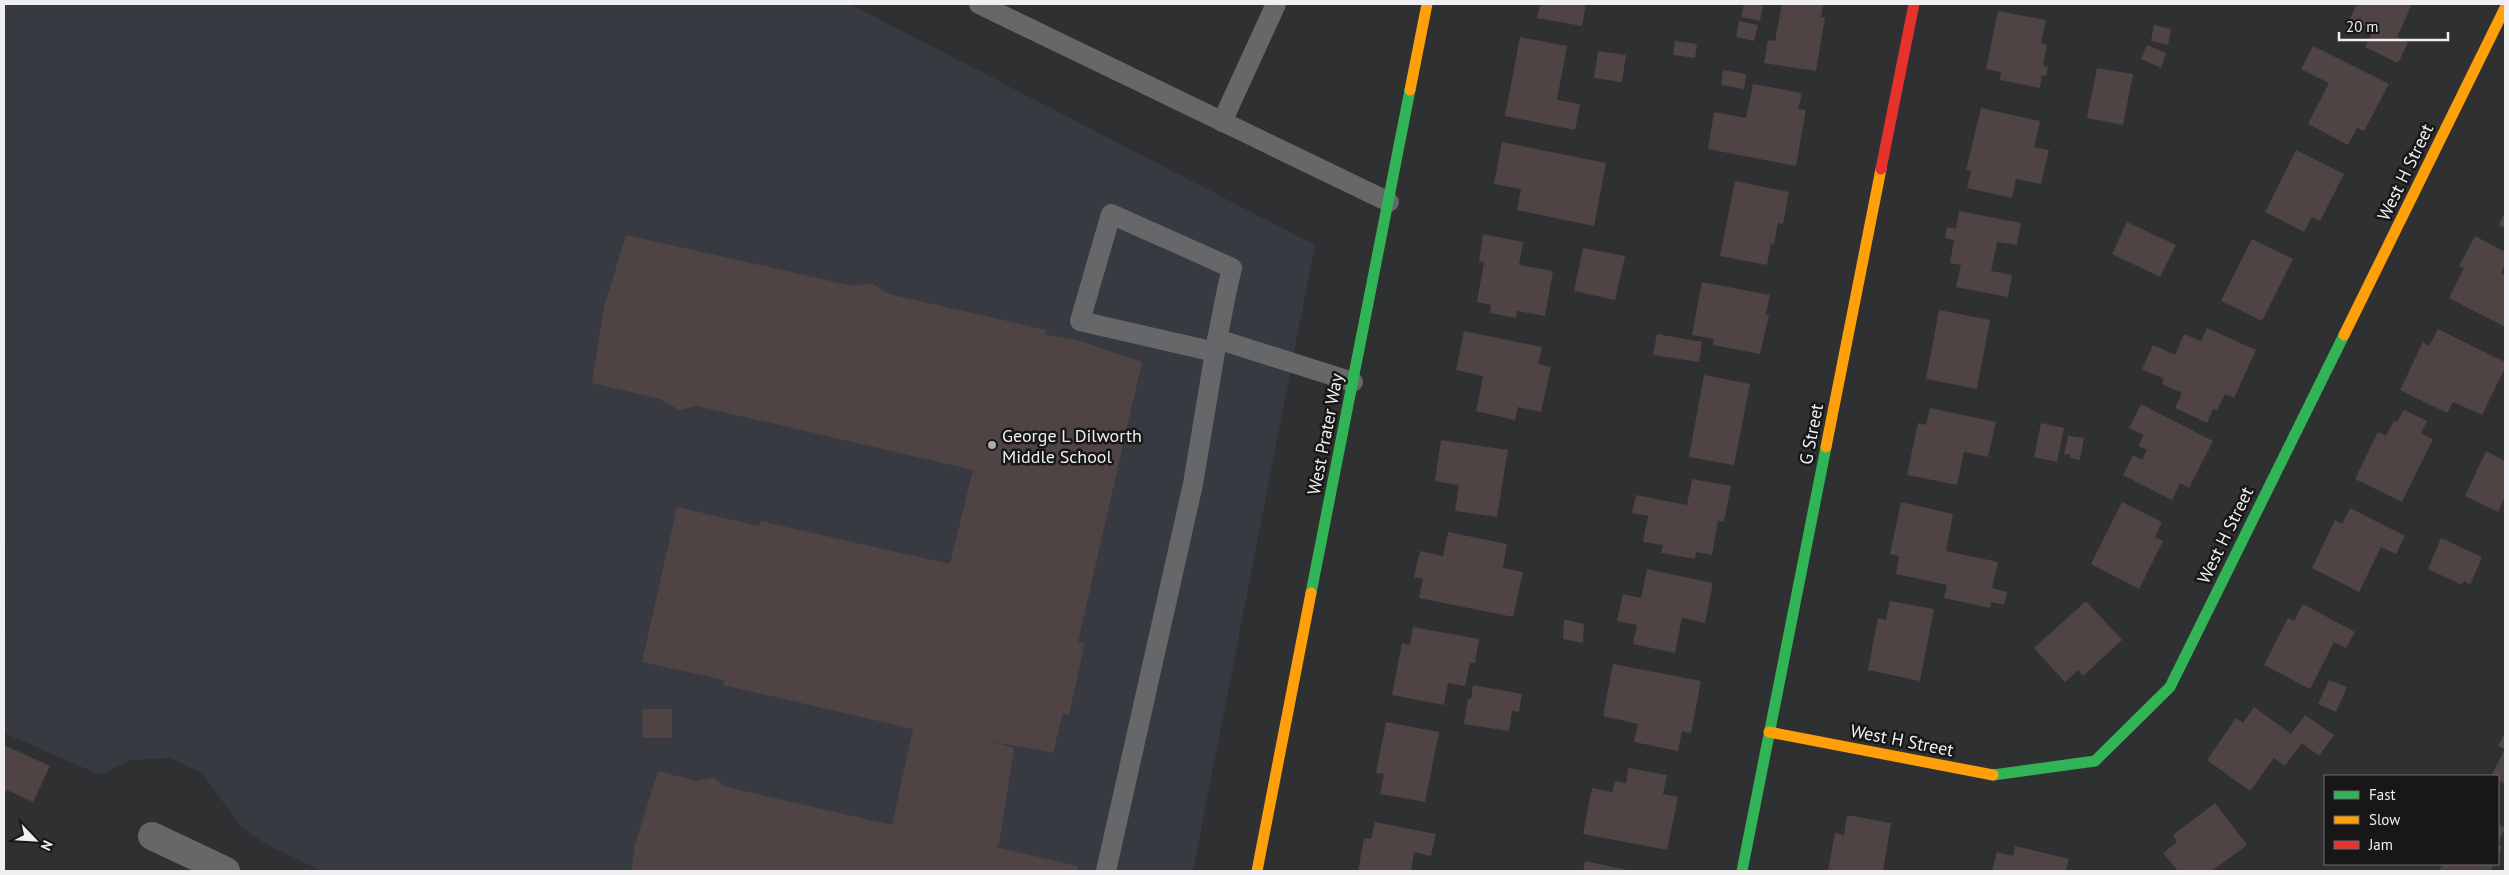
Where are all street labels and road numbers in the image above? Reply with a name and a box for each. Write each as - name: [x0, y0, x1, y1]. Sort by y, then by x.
- street label: West H Street: [2372, 120, 2438, 224]
- street label: West Prater Way: [1302, 371, 1348, 497]
- street label: G Street: [1794, 401, 1828, 467]
- street label: West H Street: [2192, 483, 2258, 587]
- street label: West H Street: [1848, 719, 1956, 761]

